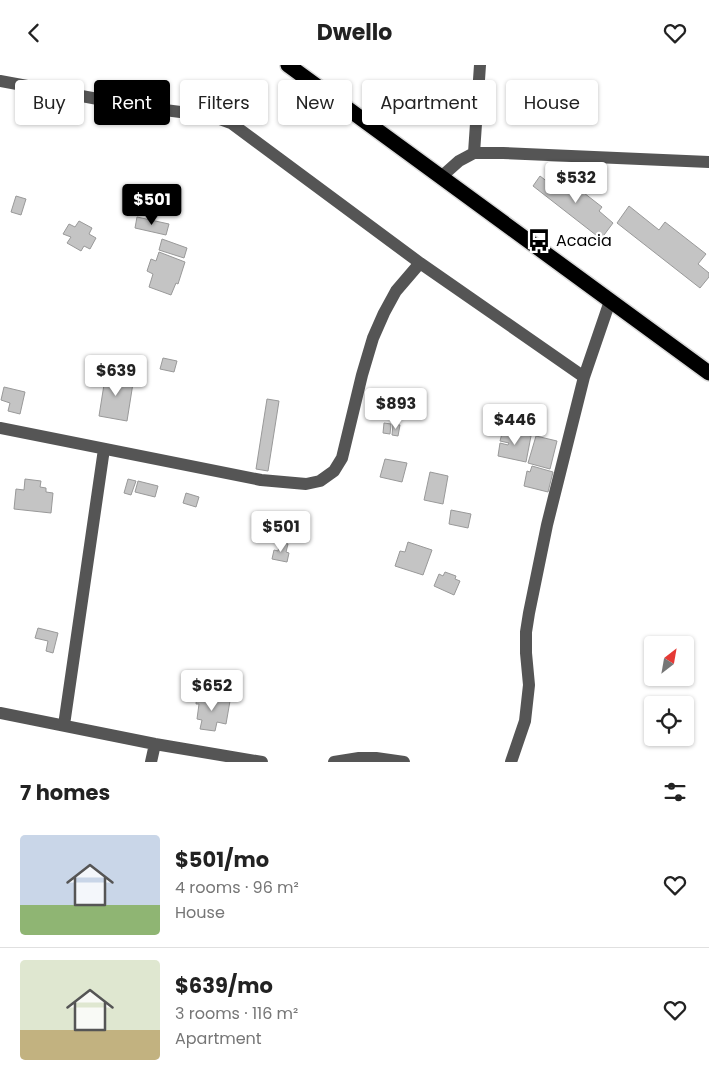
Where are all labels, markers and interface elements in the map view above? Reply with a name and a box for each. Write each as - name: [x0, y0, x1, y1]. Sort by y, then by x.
- text: Dwello: [317, 17, 392, 48]
- icon: back: [20, 19, 48, 47]
- icon: heart: [661, 19, 689, 47]
- chip: Buy: [15, 80, 84, 125]
- chip: Rent: [94, 80, 170, 125]
- chip: Filters: [180, 80, 268, 125]
- chip: New: [278, 80, 352, 125]
- chip: Apartment: [362, 80, 496, 125]
- chip: House: [506, 80, 598, 125]
- pin: $532: [546, 161, 606, 204]
- text: $532: [556, 166, 596, 189]
- pin: $501: [122, 184, 182, 226]
- text: $501: [133, 188, 171, 211]
- bus stop icon: Acacia: [526, 227, 552, 253]
- place label: Acacia: [556, 229, 612, 252]
- pin: $639: [86, 355, 146, 397]
- text: $639: [96, 359, 136, 382]
- pin: $893: [366, 387, 426, 430]
- text: $893: [376, 392, 416, 415]
- pin: $446: [485, 403, 545, 446]
- text: $446: [494, 408, 536, 431]
- pin: $501: [251, 511, 311, 553]
- text: $501: [262, 515, 300, 538]
- north arrow: [644, 636, 694, 686]
- map controls: [644, 636, 694, 746]
- pin: $652: [182, 669, 242, 712]
- text: $652: [192, 674, 232, 697]
- button: locate: [644, 696, 694, 746]
- text: 7 homes: [20, 778, 110, 807]
- icon: filters: [661, 778, 689, 806]
- text: $501/mo: [175, 845, 269, 874]
- icon: home: [60, 855, 120, 915]
- icon: heart: [661, 871, 689, 899]
- text: 4 rooms · 96 m²: [175, 876, 299, 899]
- text: House: [175, 901, 225, 924]
- text: $639/mo: [175, 971, 273, 1000]
- icon: home: [60, 980, 120, 1040]
- icon: heart: [661, 996, 689, 1024]
- text: 3 rooms · 116 m²: [175, 1002, 298, 1025]
- text: Apartment: [175, 1027, 262, 1050]

